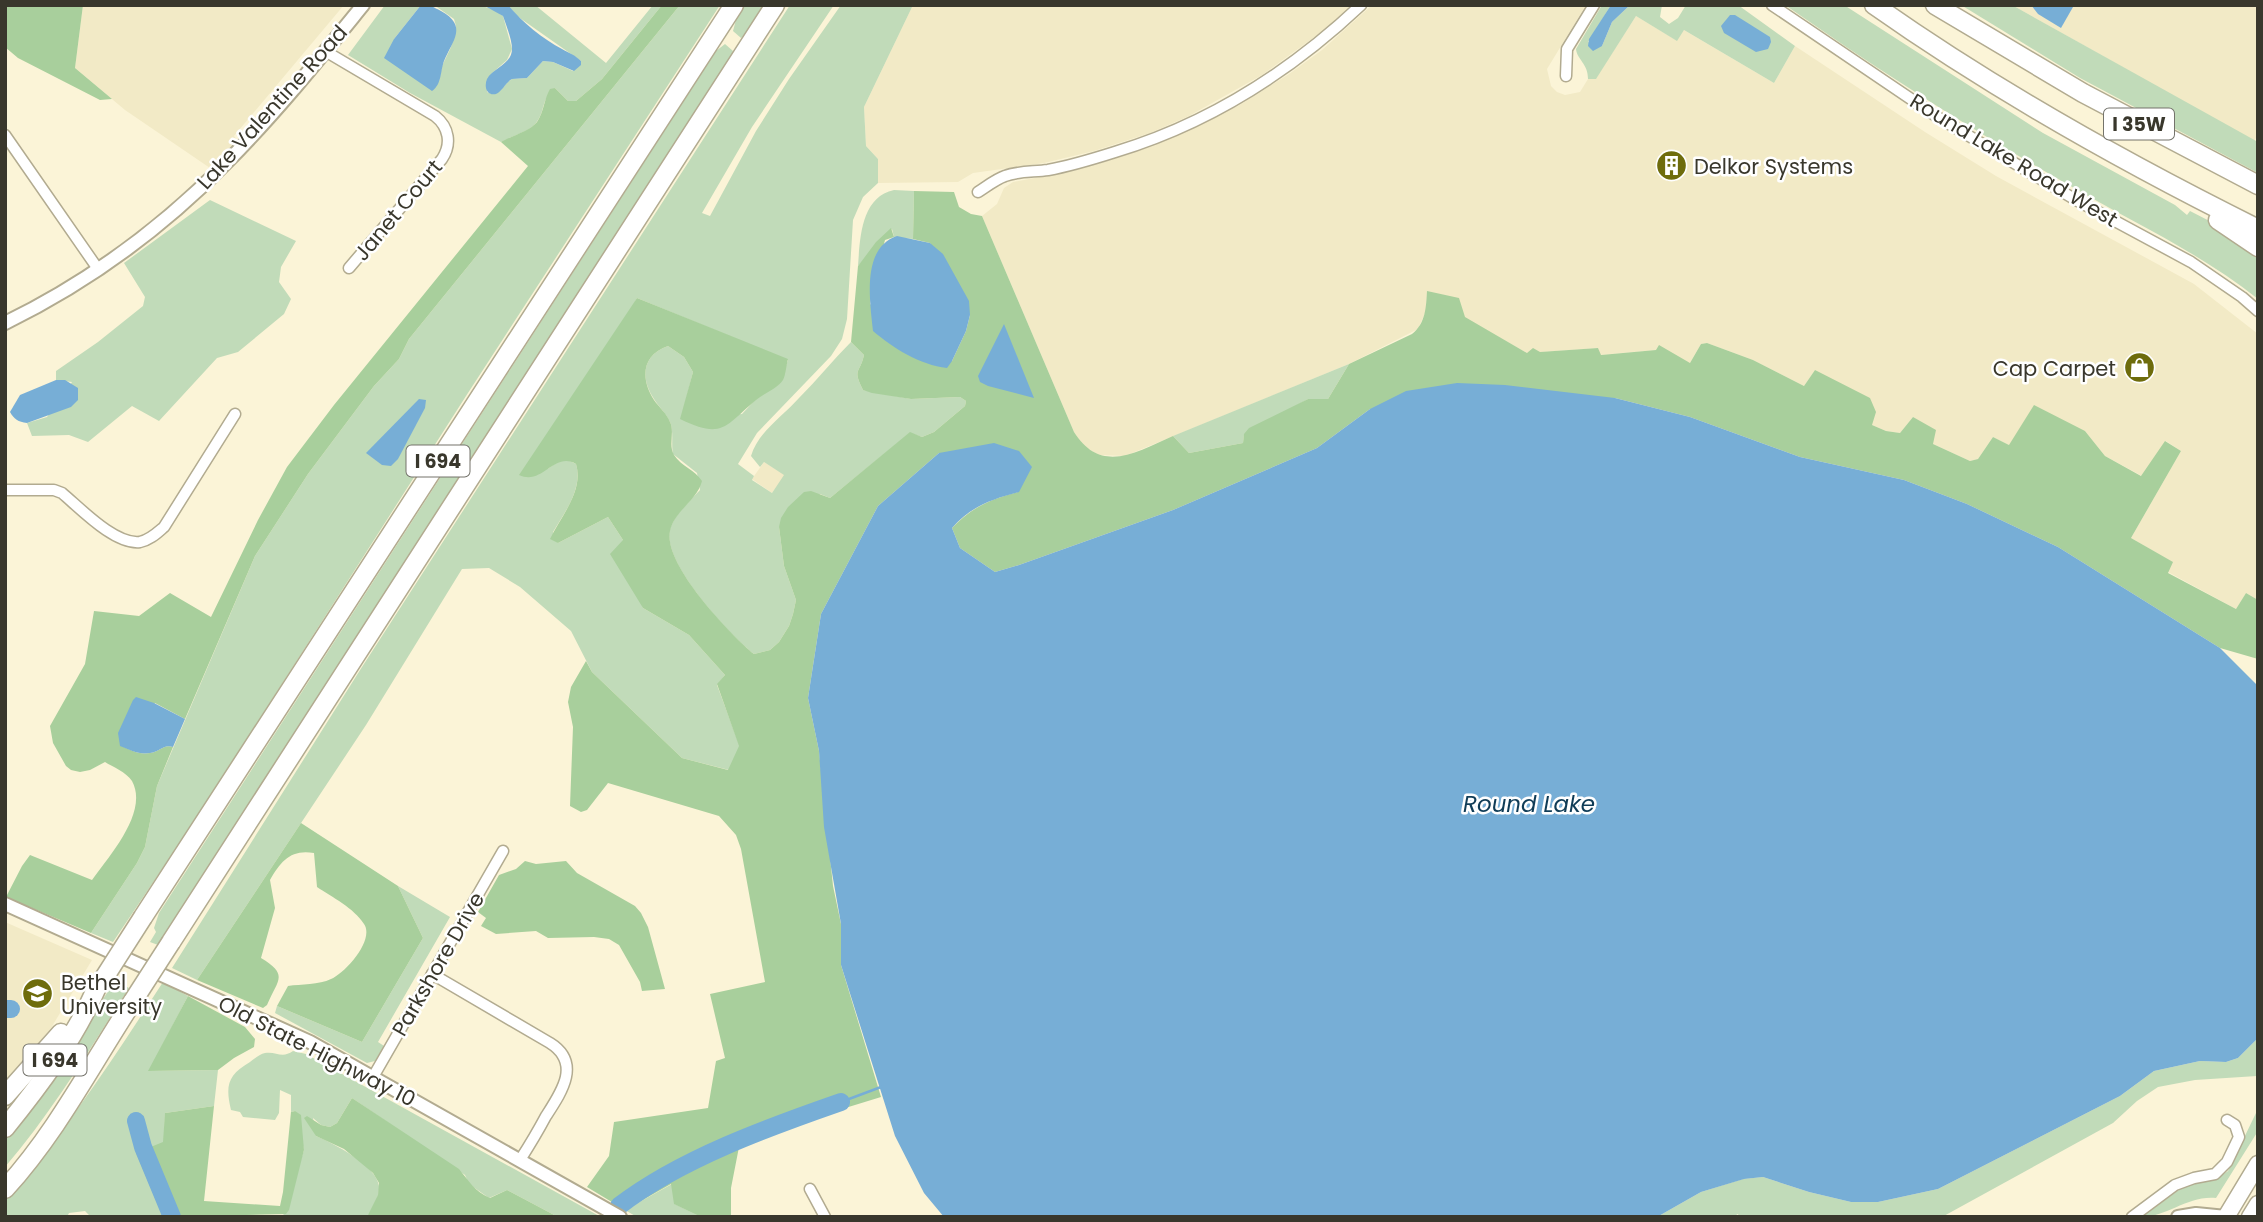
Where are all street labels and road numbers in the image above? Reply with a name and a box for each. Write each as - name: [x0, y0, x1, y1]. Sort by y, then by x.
- street label: Lake Valentine Road: [190, 18, 354, 196]
- street label: Round Lake Road West: [1905, 86, 2123, 234]
- road number: I 35W: [2104, 108, 2174, 140]
- street label: Janet Court: [347, 153, 449, 267]
- road number: I 694: [406, 446, 470, 476]
- street label: Parkshore Drive: [385, 887, 491, 1041]
- street label: Old State Highway 10: [213, 989, 421, 1113]
- road number: I 694: [23, 1044, 86, 1076]

